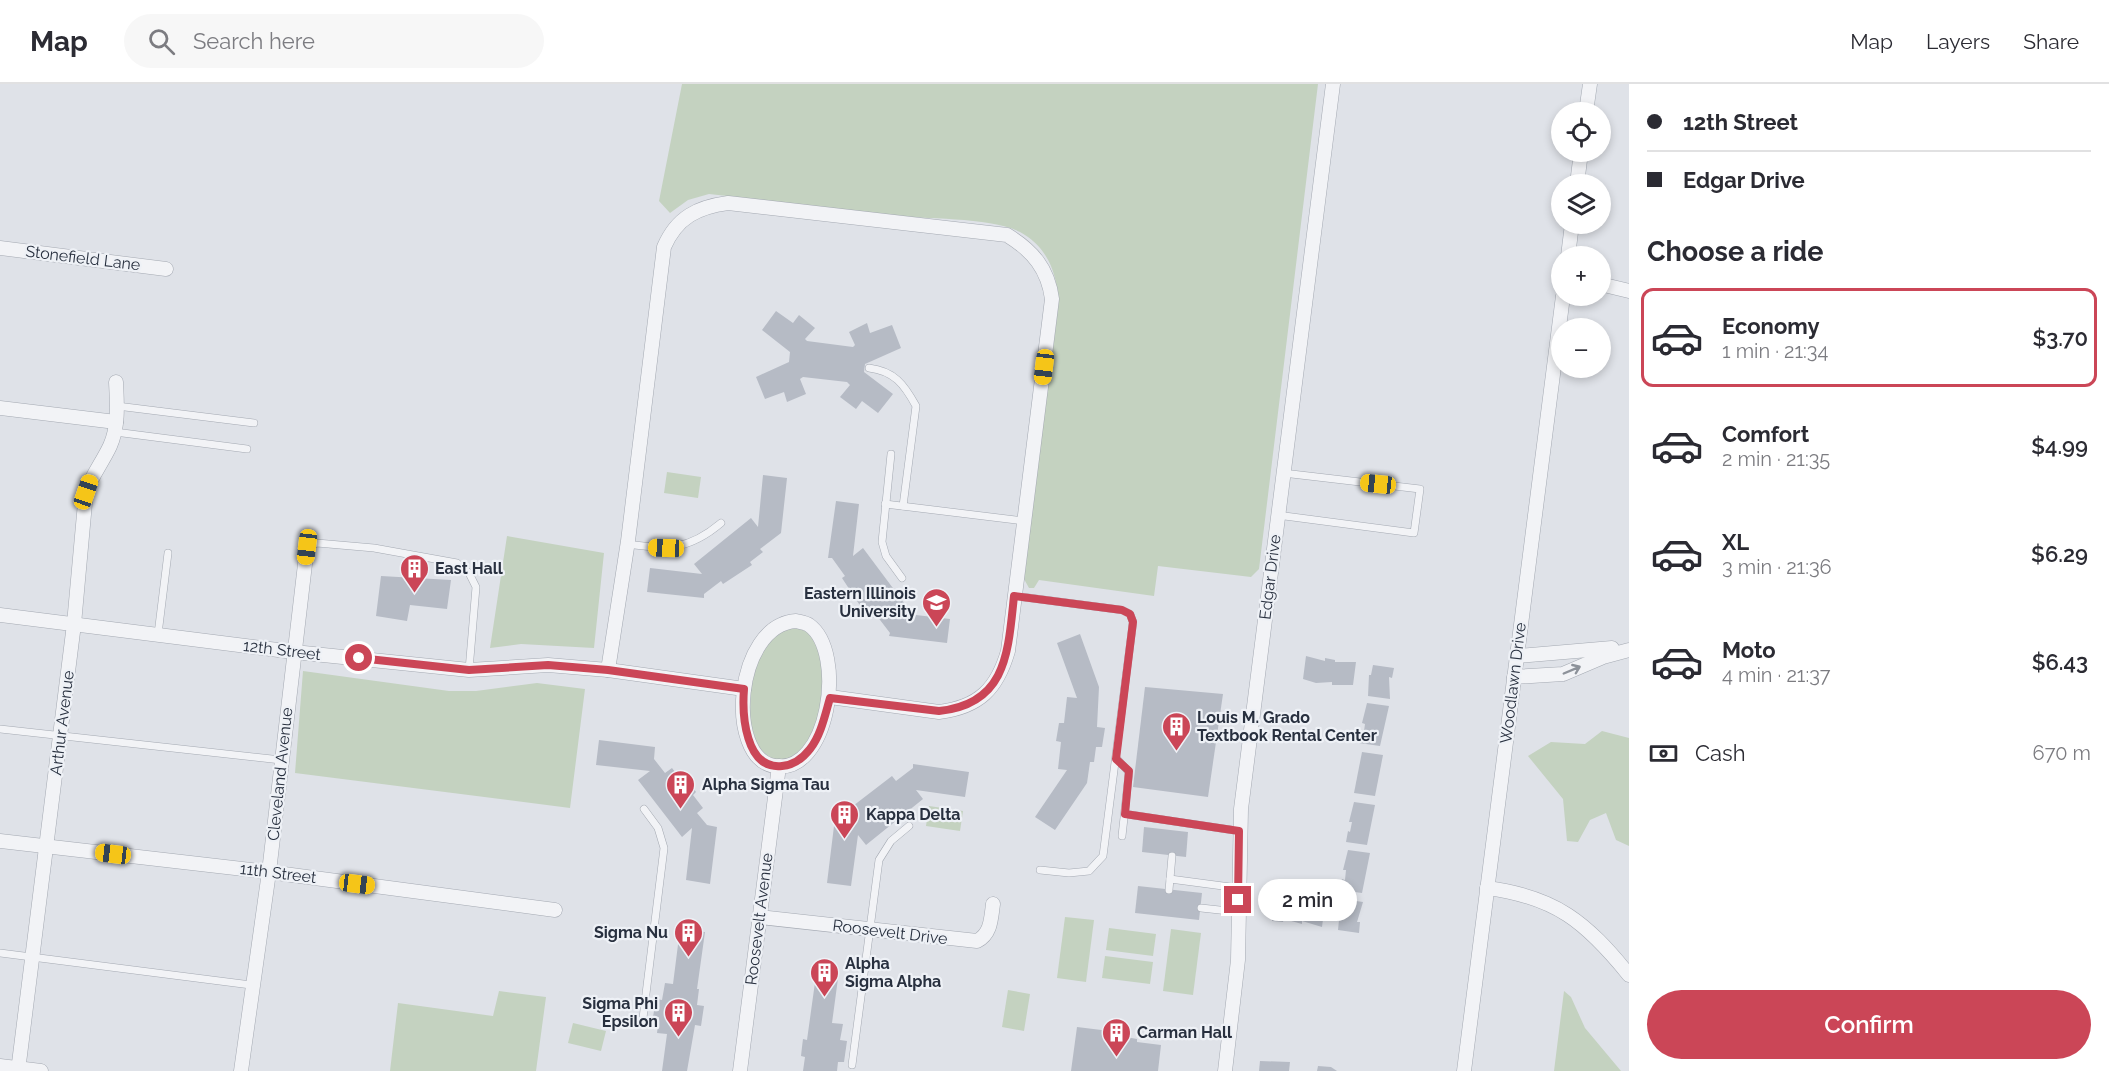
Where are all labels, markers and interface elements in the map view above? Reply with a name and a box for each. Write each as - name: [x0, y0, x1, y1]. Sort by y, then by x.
- search box: [124, 14, 544, 68]
- text: Map: [30, 25, 88, 58]
- icon: search: [145, 25, 178, 58]
- text: Search here: [193, 28, 315, 54]
- text: Map: [1850, 29, 1893, 54]
- text: Layers: [1926, 29, 1990, 54]
- text: Share: [2023, 29, 2079, 54]
- map controls: [1551, 102, 1611, 378]
- button: locate: [1551, 102, 1611, 162]
- text: 12th Street: [1683, 109, 1798, 135]
- text: Edgar Drive: [1683, 167, 1805, 193]
- button: layers: [1551, 174, 1611, 234]
- text: Choose a ride: [1647, 236, 1823, 267]
- street label: Stonefield Lane: [24, 242, 142, 274]
- button: +: [1551, 246, 1611, 306]
- icon: car: [1650, 311, 1704, 365]
- text: Economy: [1722, 313, 1820, 339]
- button: −: [1551, 318, 1611, 378]
- text: $3.70: [2032, 325, 2088, 351]
- text: 1 min · 21:34: [1722, 339, 1828, 363]
- car: [1033, 348, 1055, 386]
- icon: car: [1650, 419, 1704, 473]
- text: Comfort: [1722, 421, 1809, 447]
- text: $4.99: [2031, 433, 2088, 459]
- text: 2 min · 21:35: [1722, 447, 1830, 471]
- car: [72, 472, 100, 512]
- car: [1359, 473, 1397, 495]
- icon: car: [1650, 527, 1704, 581]
- car: [296, 528, 318, 566]
- text: XL: [1722, 529, 1749, 555]
- street label: Edgar Drive: [1255, 533, 1285, 621]
- car: [648, 538, 684, 558]
- text: $6.29: [2031, 541, 2088, 567]
- building icon: East Hall: [398, 552, 430, 594]
- text: 3 min · 21:36: [1722, 555, 1832, 579]
- place label: East Hall: [435, 559, 504, 578]
- place label: Eastern Illinois University: [804, 584, 916, 621]
- school or university icon: Eastern Illinois University: [921, 586, 953, 628]
- street label: Woodlawn Drive: [1496, 621, 1530, 745]
- icon: car: [1650, 635, 1704, 689]
- street label: 12th Street: [242, 636, 323, 664]
- text: Moto: [1722, 637, 1776, 663]
- route start: [345, 644, 372, 671]
- text: $6.43: [2032, 649, 2088, 675]
- text: 4 min · 21:37: [1722, 663, 1830, 687]
- one-way arrow: [1562, 664, 1580, 675]
- street label: Arthur Avenue: [46, 669, 78, 777]
- street label: Cleveland Avenue: [264, 706, 296, 842]
- place label: Louis M. Grado Textbook Rental Center: [1197, 708, 1377, 745]
- building icon: Louis M. Grado Textbook Rental Center: [1160, 710, 1192, 752]
- icon: cash: [1647, 737, 1680, 770]
- text: Cash: [1695, 740, 1746, 766]
- text: 670 m: [2033, 741, 2091, 765]
- building icon: Alpha Sigma Tau: [665, 768, 697, 810]
- place label: Alpha Sigma Tau: [702, 775, 830, 794]
- building icon: Kappa Delta: [829, 798, 861, 840]
- place label: Kappa Delta: [866, 805, 960, 824]
- car: [94, 843, 132, 865]
- street label: Roosevelt Avenue: [741, 852, 777, 986]
- street label: 11th Street: [239, 859, 318, 887]
- car: [338, 873, 376, 895]
- callout: 2 min: [1259, 879, 1358, 921]
- route end: [1224, 886, 1251, 913]
- text: 2 min: [1282, 888, 1333, 912]
- building icon: Sigma Nu: [673, 916, 705, 958]
- street label: Roosevelt Drive: [831, 916, 949, 948]
- place label: Sigma Nu: [594, 923, 668, 942]
- place label: Alpha Sigma Alpha: [845, 954, 941, 991]
- building icon: Alpha Sigma Alpha: [808, 956, 840, 998]
- button: Confirm: [1647, 990, 2091, 1059]
- place label: Sigma Phi Epsilon: [582, 994, 658, 1031]
- building icon: Sigma Phi Epsilon: [663, 996, 695, 1038]
- building icon: Carman Hall: [1100, 1016, 1132, 1058]
- place label: Carman Hall: [1137, 1023, 1233, 1042]

